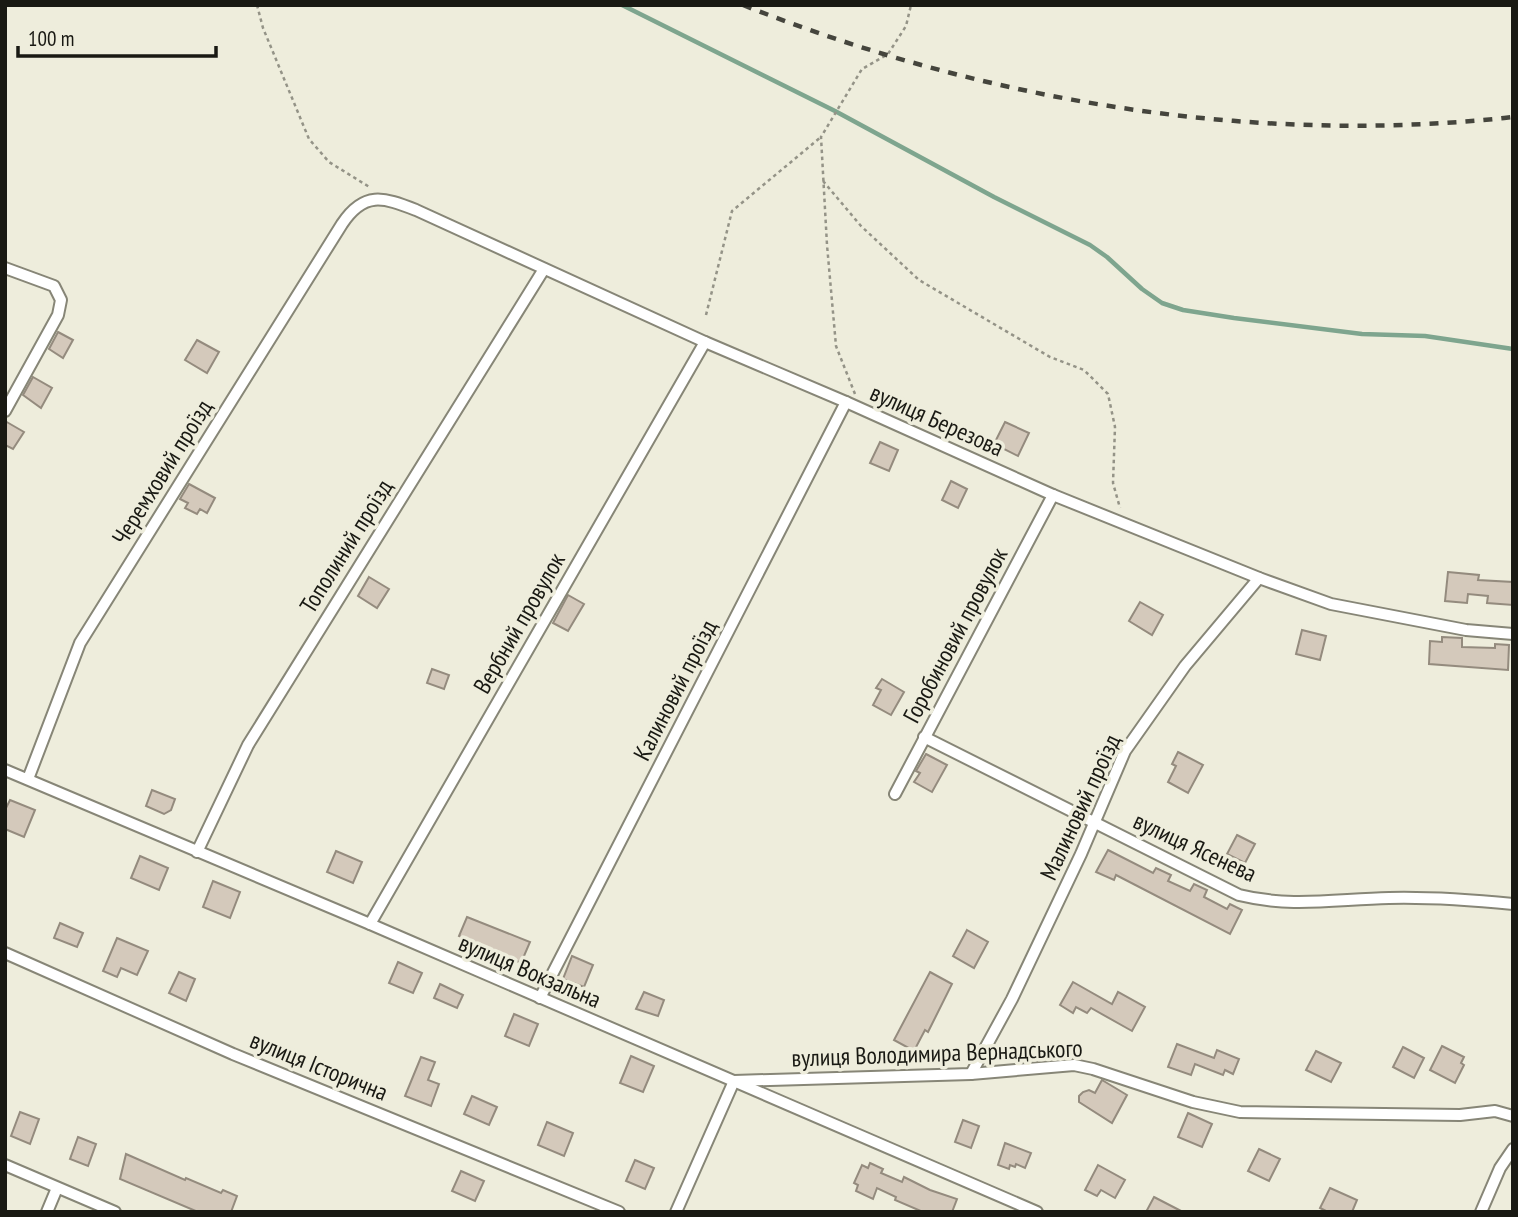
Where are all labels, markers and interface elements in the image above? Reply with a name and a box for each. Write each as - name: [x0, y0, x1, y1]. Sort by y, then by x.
- scale bar: [18, 14, 215, 58]
- text: 100 m: [28, 25, 74, 52]
- street label: вулиця Березова: [866, 377, 1008, 463]
- street label: Черемховий проїзд: [105, 393, 219, 551]
- street label: Тополиний проїзд: [293, 473, 400, 619]
- street label: Горобиновий провулок: [896, 541, 1015, 728]
- street label: Вербний провулок: [466, 546, 572, 699]
- street label: Калиновий проїзд: [626, 614, 724, 766]
- street label: Малиновий проїзд: [1033, 729, 1128, 885]
- street label: вулиця Ясенева: [1128, 805, 1262, 889]
- street label: вулиця Вокзальна: [454, 927, 606, 1015]
- street label: вулиця Історична: [246, 1024, 392, 1108]
- street label: вулиця Володимира Вернадського: [791, 1032, 1083, 1074]

